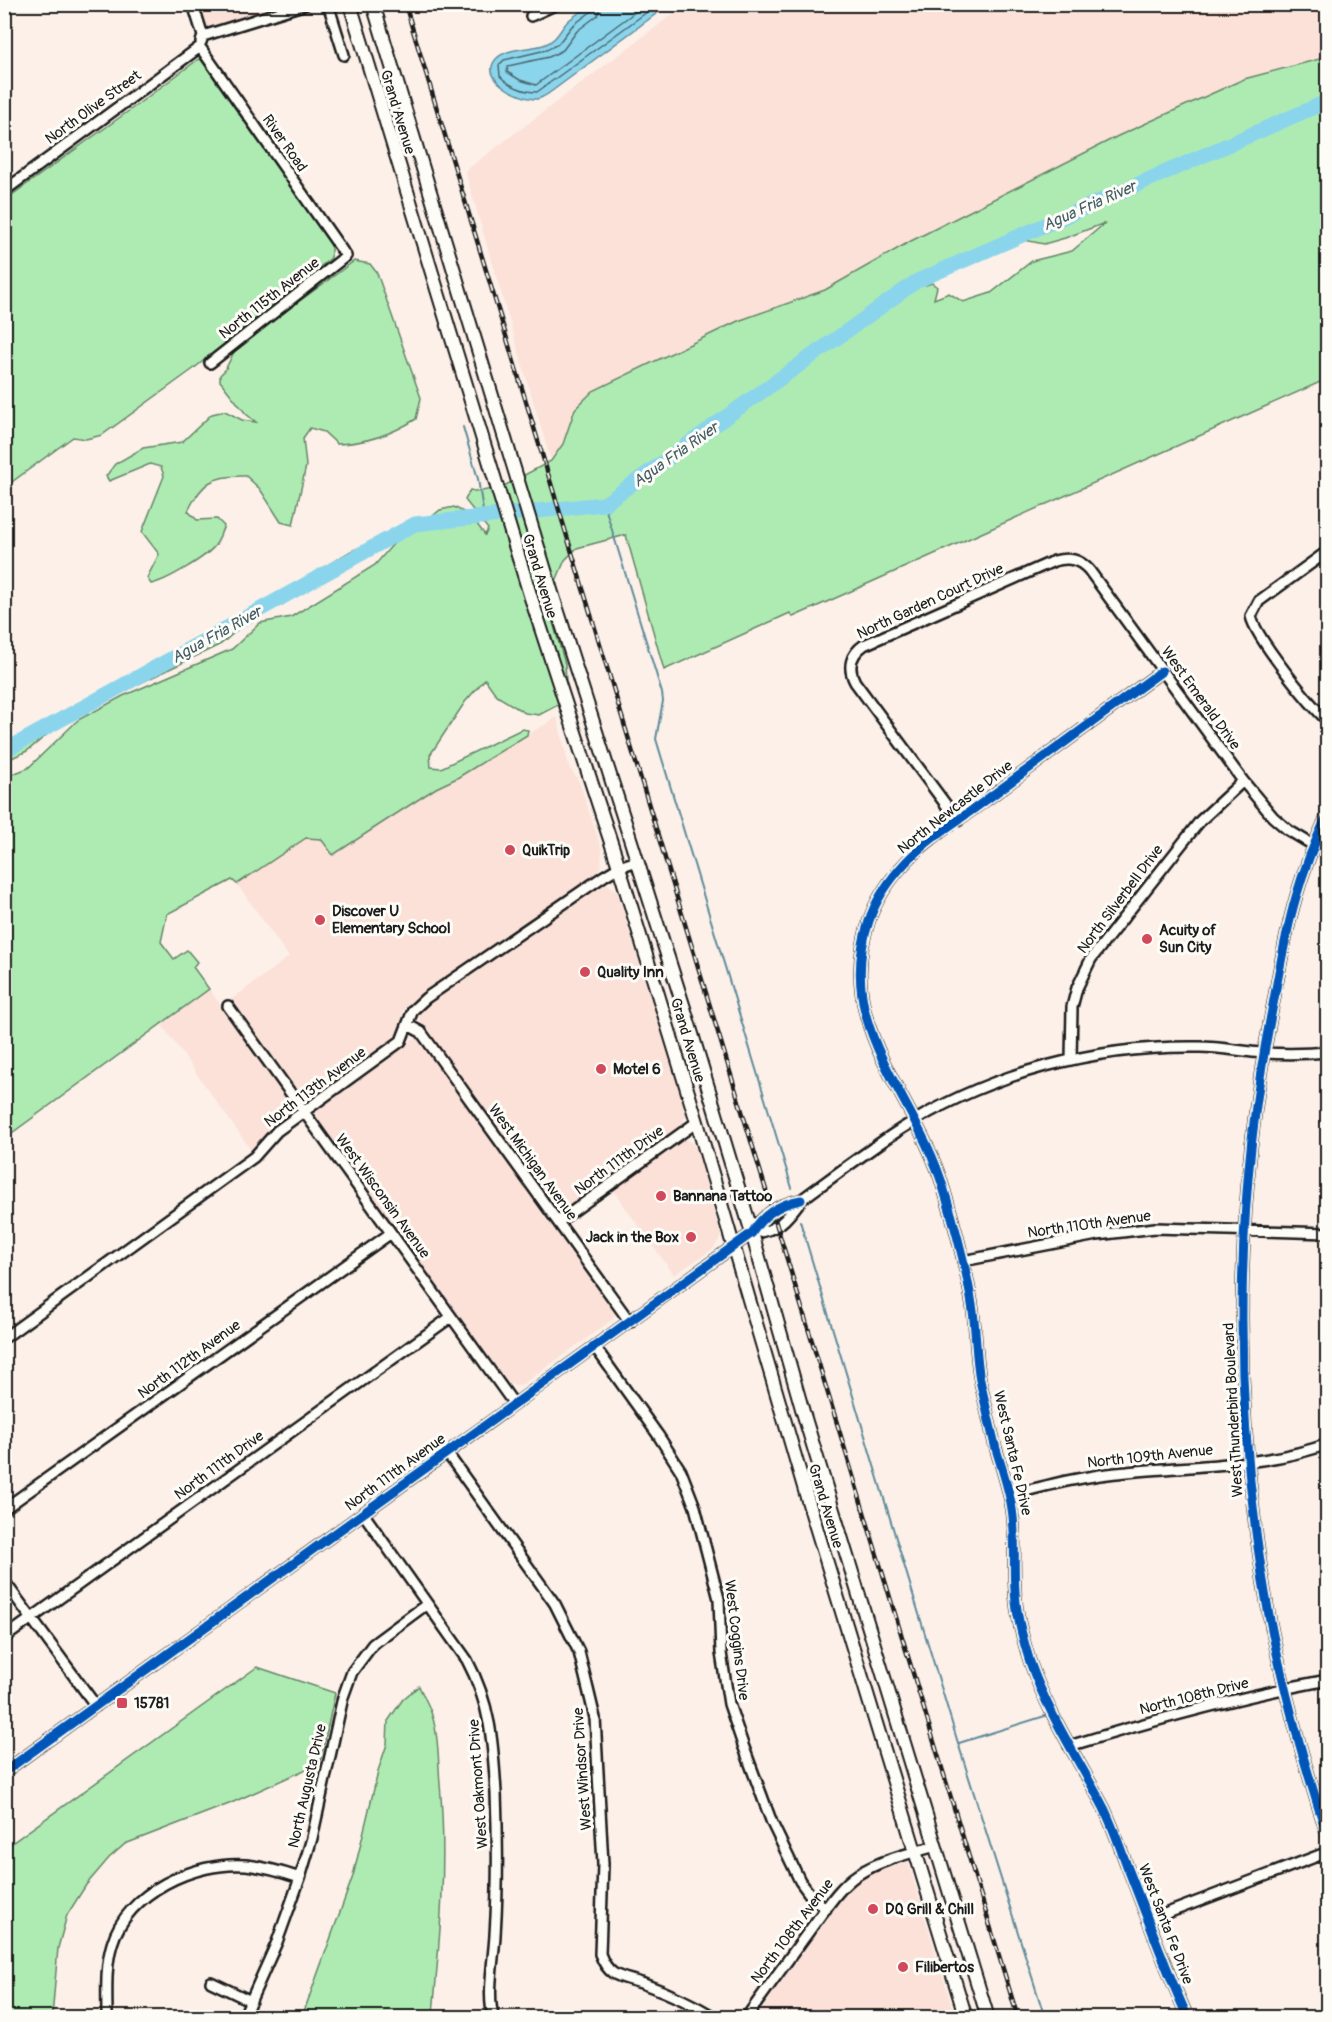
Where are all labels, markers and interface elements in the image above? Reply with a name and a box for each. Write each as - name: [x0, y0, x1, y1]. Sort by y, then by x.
- street label: North Olive Street: [42, 66, 146, 149]
- street label: Grand Avenue: [376, 68, 420, 157]
- street label: River Road: [258, 111, 311, 176]
- water label: Agua Fria River: [1040, 176, 1141, 235]
- street label: North 115th Avenue: [215, 253, 324, 343]
- water label: Agua Fria River: [629, 417, 724, 492]
- street label: Grand Avenue: [518, 532, 562, 621]
- street label: North Garden Court Drive: [854, 559, 1007, 644]
- water label: Agua Fria River: [168, 601, 267, 668]
- street label: West Emerald Drive: [1157, 643, 1245, 754]
- street label: North Newcastle Drive: [894, 756, 1017, 858]
- place label: QuikTrip: [522, 841, 570, 860]
- street label: North Silverbell Drive: [1073, 841, 1168, 958]
- marker: QuikTrip: [503, 843, 517, 857]
- place label: Discover U Elementary School: [332, 902, 451, 938]
- marker: Discover U Elementary School: [313, 913, 327, 927]
- place label: Acuity of Sun City: [1159, 921, 1217, 957]
- marker: Acuity of Sun City: [1140, 932, 1154, 946]
- place label: Quality Inn: [597, 963, 664, 982]
- marker: Quality Inn: [578, 965, 592, 979]
- street label: Grand Avenue: [666, 996, 710, 1085]
- street label: North 113th Avenue: [261, 1043, 370, 1132]
- place label: Motel 6: [613, 1060, 661, 1079]
- marker: Motel 6: [594, 1062, 608, 1076]
- street label: West Michigan Avenue: [484, 1100, 582, 1225]
- street label: North 111th Drive: [571, 1121, 668, 1199]
- street label: West Wisconsin Avenue: [331, 1130, 434, 1263]
- place label: Bannana Tattoo: [673, 1187, 772, 1206]
- marker: Bannana Tattoo: [654, 1189, 668, 1203]
- street label: North 110th Avenue: [1026, 1206, 1153, 1243]
- place label: Jack in the Box: [586, 1228, 679, 1247]
- marker: Jack in the Box: [684, 1230, 698, 1244]
- street label: North 112th Avenue: [134, 1315, 245, 1403]
- street label: West Thunderbird Boulevard: [1219, 1322, 1248, 1498]
- street label: West Santa Fe Drive: [989, 1389, 1036, 1518]
- street label: North 111th Drive: [171, 1426, 268, 1504]
- street label: North 111th Avenue: [341, 1429, 450, 1515]
- street label: North 109th Avenue: [1086, 1440, 1214, 1473]
- street label: Grand Avenue: [804, 1462, 848, 1551]
- street label: West Coggins Drive: [720, 1579, 753, 1702]
- street label: North 108th Drive: [1138, 1674, 1251, 1719]
- place label: 15781: [134, 1694, 169, 1713]
- marker: 15781: [115, 1696, 129, 1710]
- street label: West Windsor Drive: [569, 1706, 596, 1831]
- street label: West Oakmont Drive: [464, 1718, 493, 1849]
- street label: North Augusta Drive: [284, 1722, 331, 1850]
- street label: West Santa Fe Drive: [1134, 1861, 1197, 1988]
- street label: North 108th Avenue: [747, 1875, 838, 1987]
- place label: DQ Grill & Chill: [885, 1900, 974, 1919]
- marker: DQ Grill & Chill: [866, 1902, 880, 1916]
- place label: Filibertos: [915, 1958, 974, 1977]
- marker: Filibertos: [896, 1960, 910, 1974]

